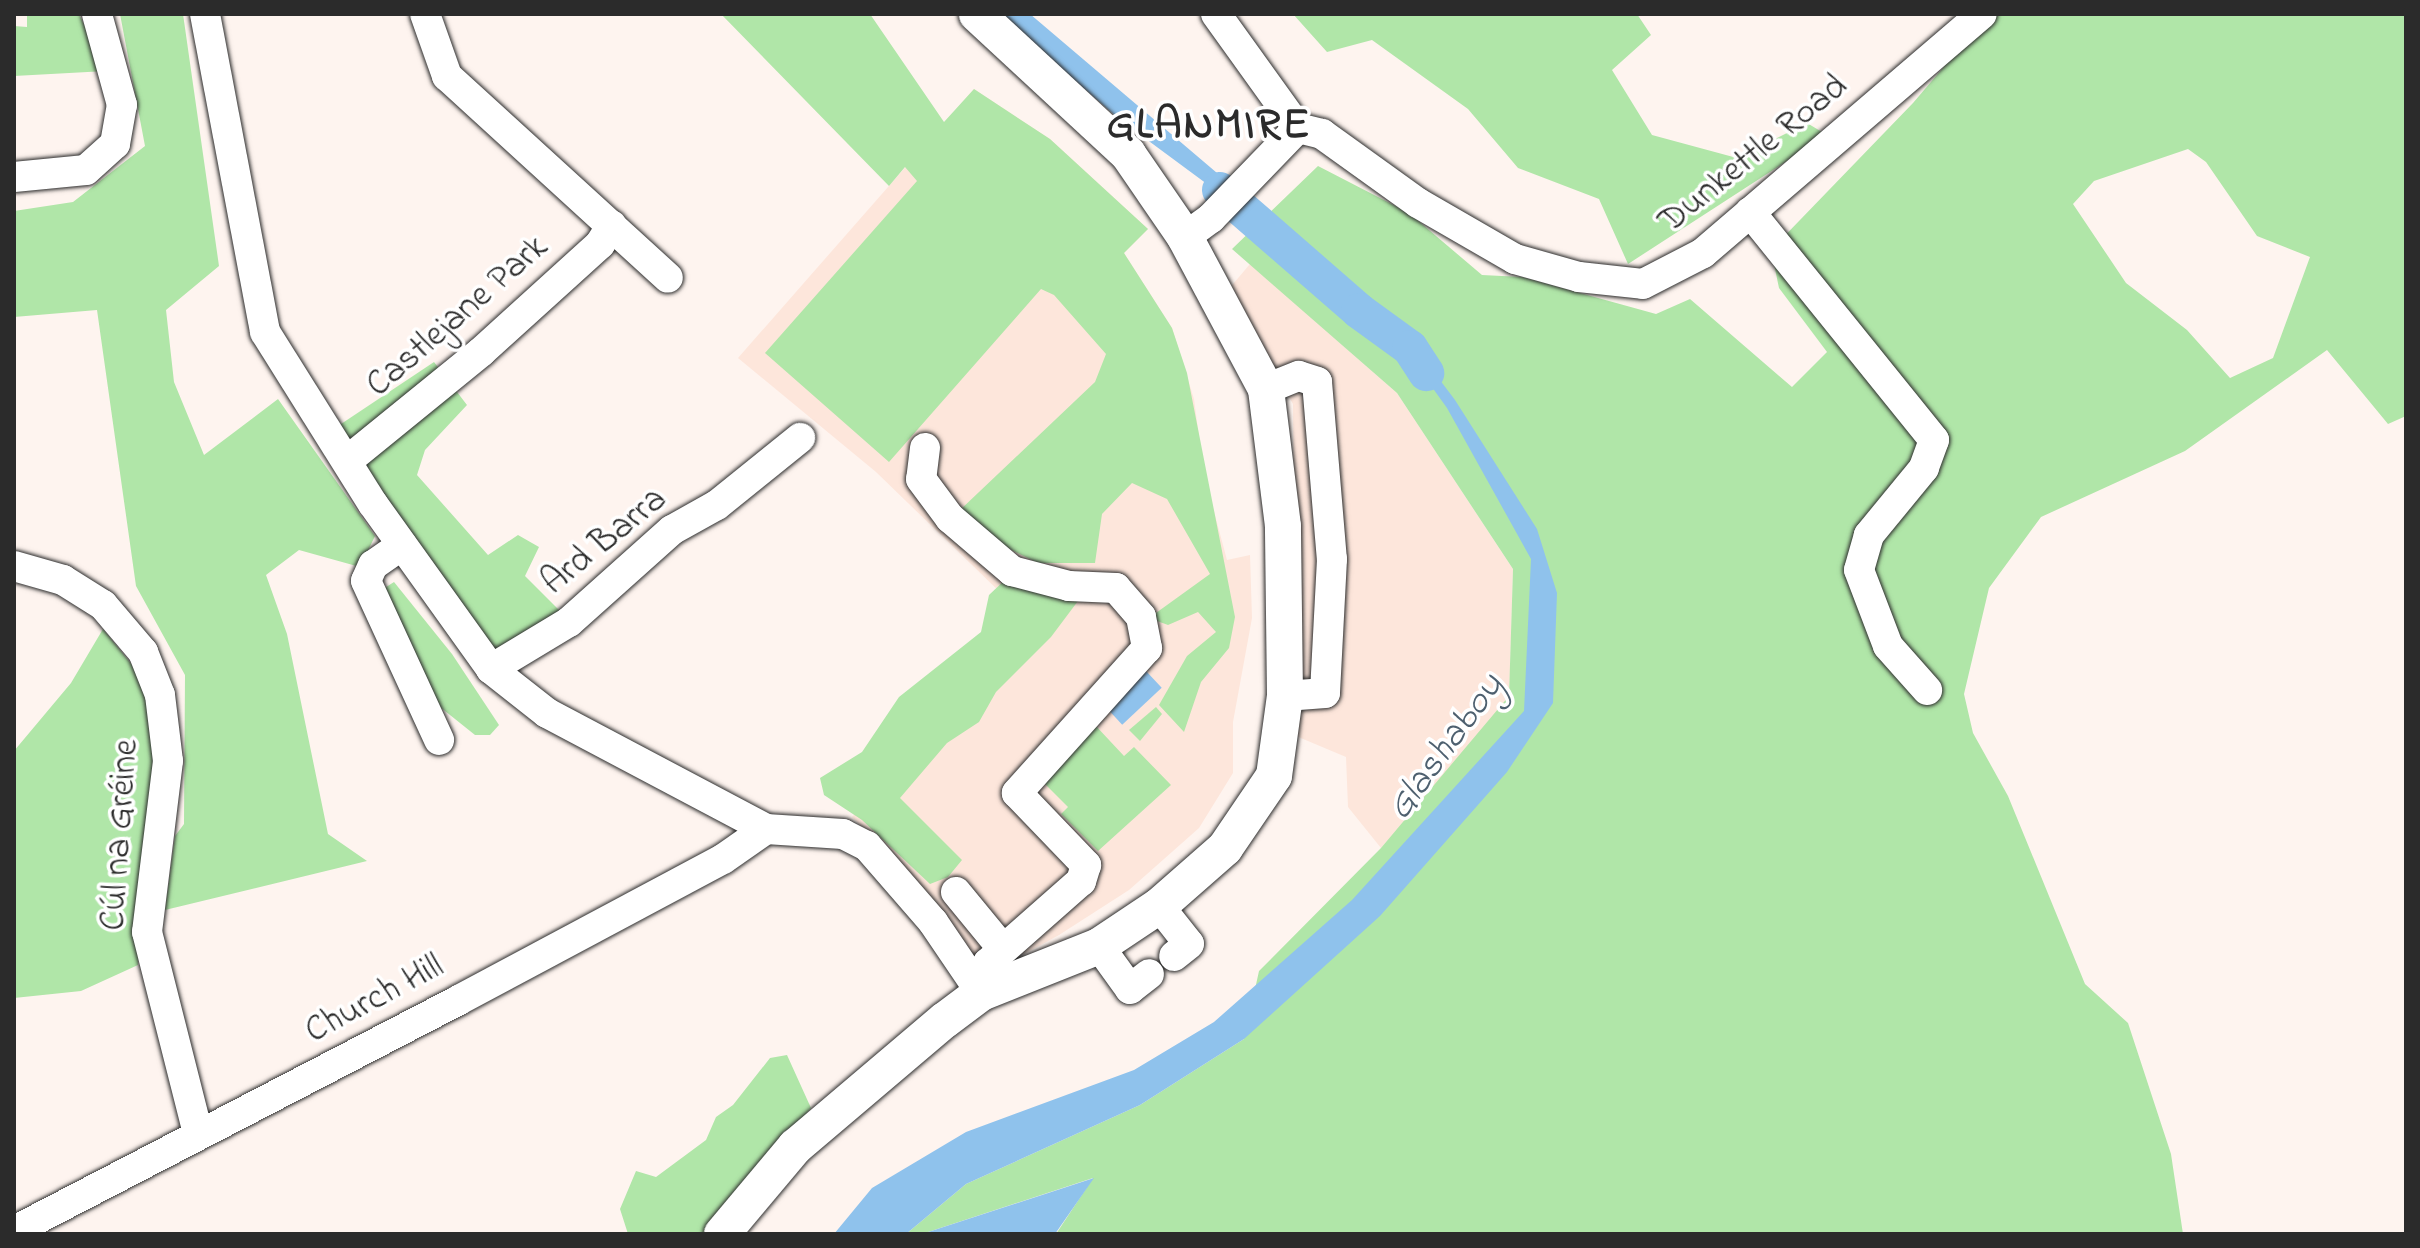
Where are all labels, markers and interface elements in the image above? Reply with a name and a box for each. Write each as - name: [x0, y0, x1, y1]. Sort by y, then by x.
- street label: Dunkettle Road: [1651, 66, 1857, 244]
- district label: GLANMIRE: [1107, 100, 1311, 152]
- street label: Castlejane Park: [358, 226, 558, 408]
- street label: Ard Barra: [534, 479, 676, 605]
- water label: Glashaboy: [1379, 666, 1515, 830]
- street label: Cúl na Gréine: [93, 738, 149, 932]
- street label: Church Hill: [299, 946, 451, 1054]

